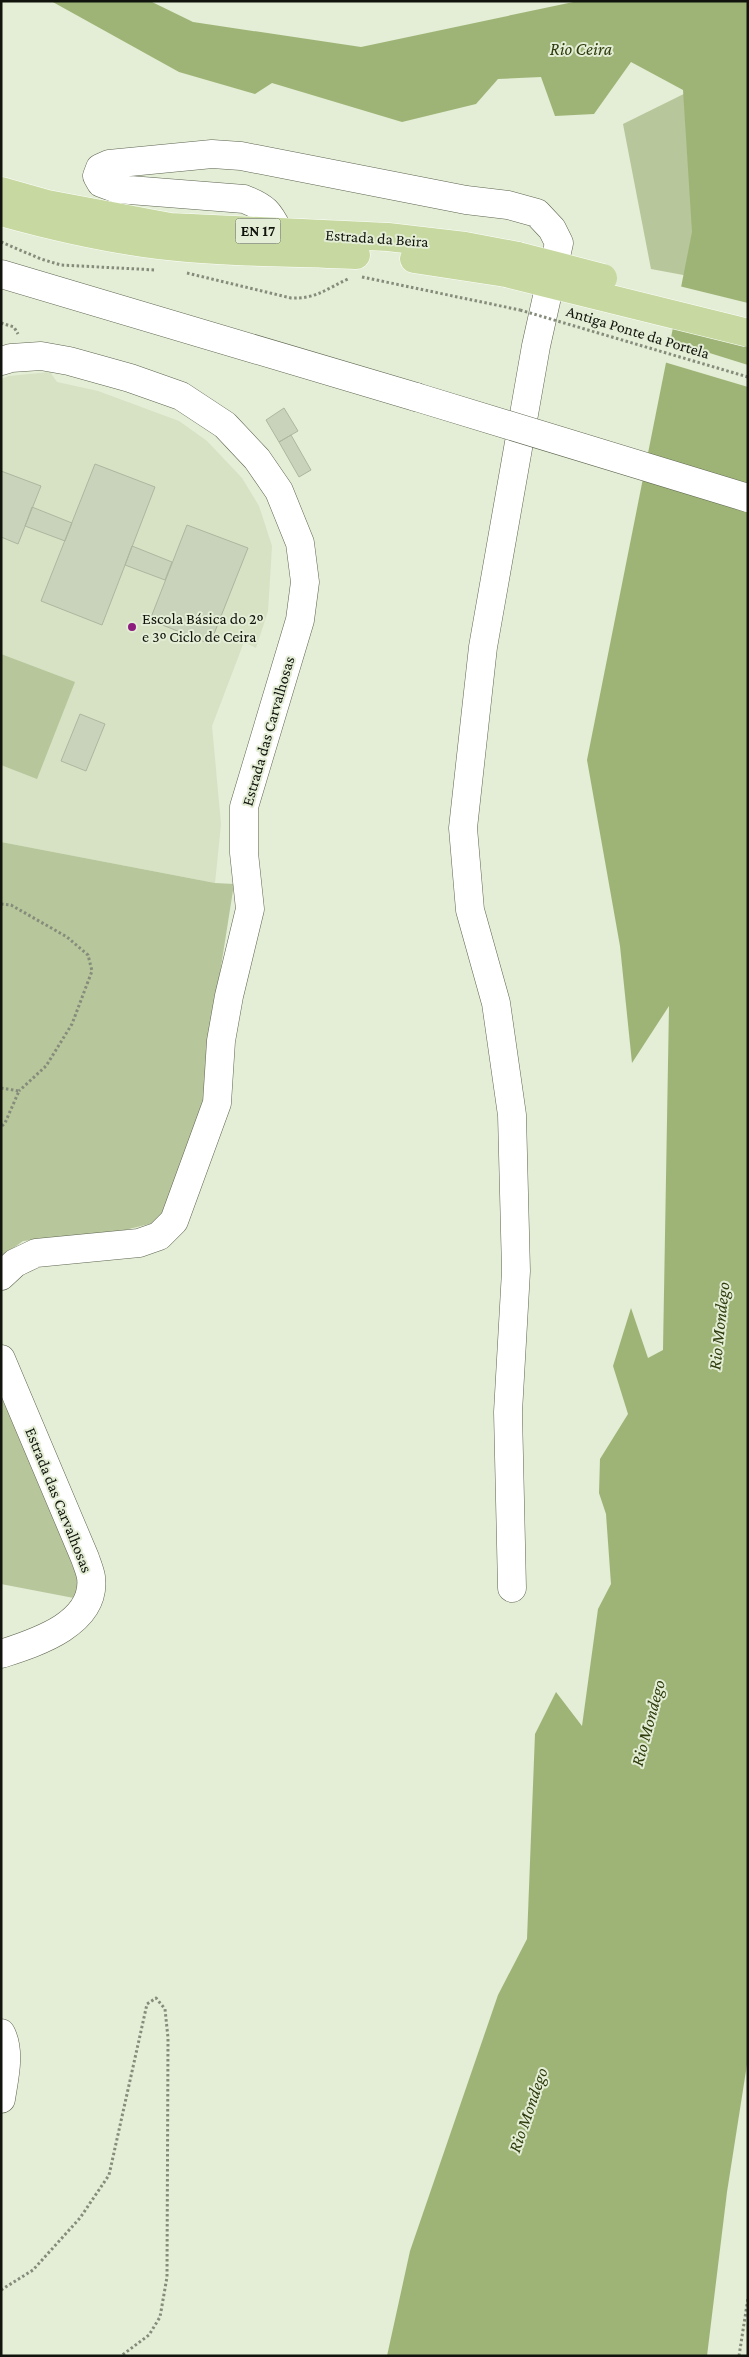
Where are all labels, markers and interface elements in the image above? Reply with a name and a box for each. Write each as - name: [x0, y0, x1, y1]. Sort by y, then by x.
- water label: Rio Ceira: [550, 39, 613, 59]
- road number: EN 17: [236, 218, 280, 244]
- street label: Estrada da Beira: [325, 226, 430, 250]
- street label: Antiga Ponte da Portela: [564, 302, 712, 363]
- place label: Escola Básica do 2º e 3º Ciclo de Ceira: [142, 610, 264, 645]
- marker: Escola Básica do 2º e 3º Ciclo de Ceira: [126, 621, 138, 633]
- street label: Estrada das Carvalhosas: [238, 654, 298, 808]
- water label: Rio Mondego: [704, 1281, 734, 1371]
- street label: Estrada das Carvalhosas: [22, 1425, 96, 1575]
- water label: Rio Mondego: [627, 1677, 669, 1768]
- water label: Rio Mondego: [504, 2065, 552, 2155]

